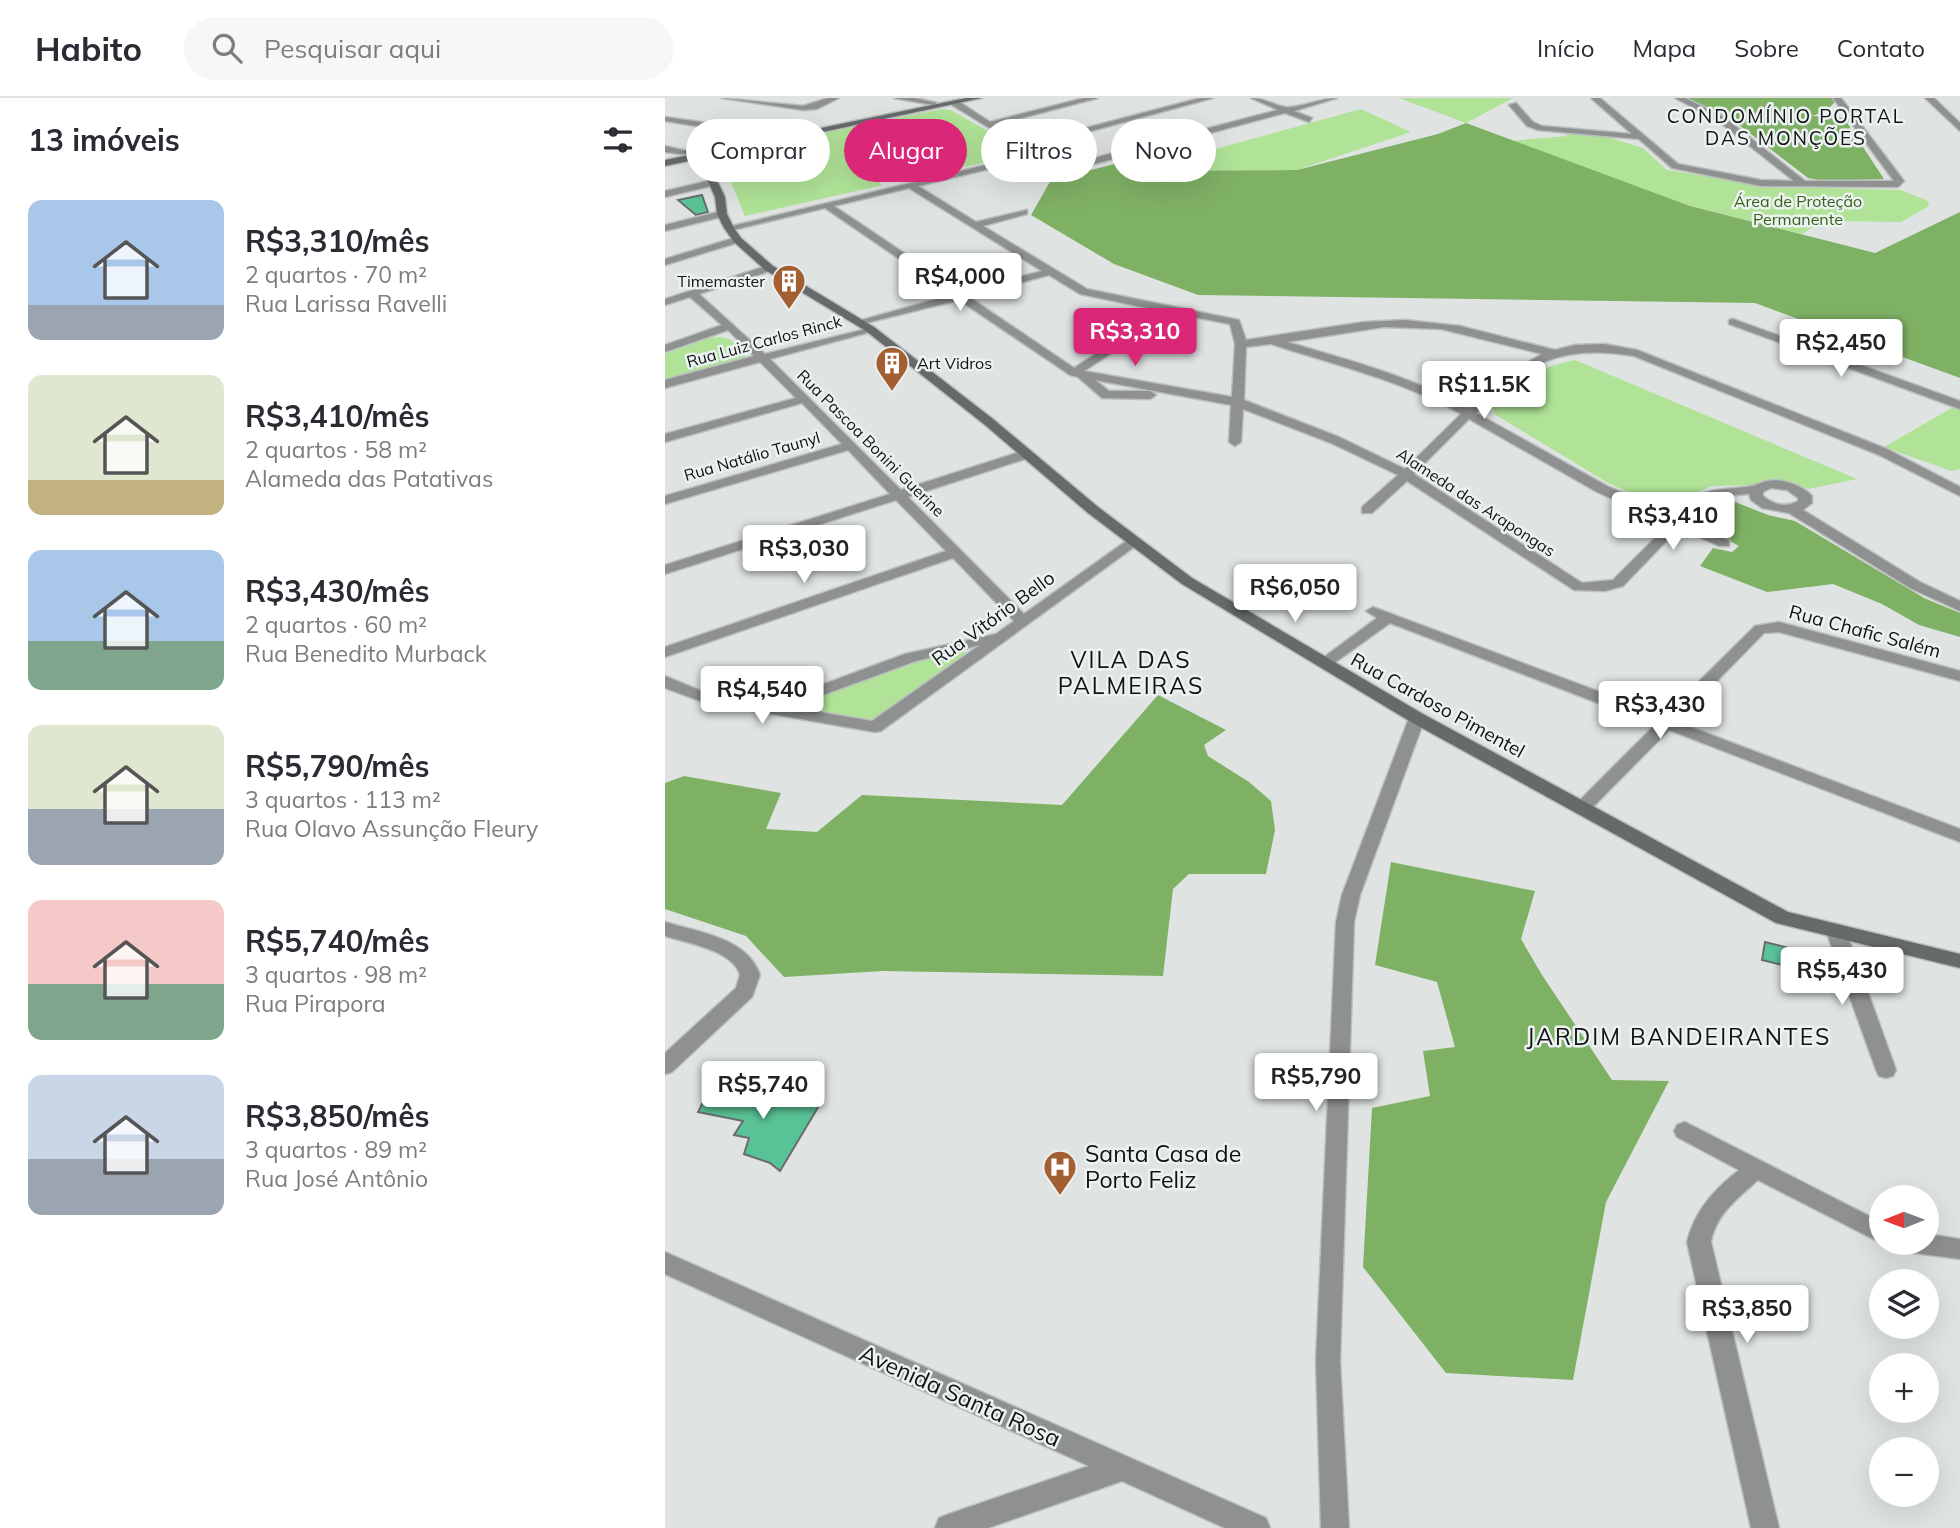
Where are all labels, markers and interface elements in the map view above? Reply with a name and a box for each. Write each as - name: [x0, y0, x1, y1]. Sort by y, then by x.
- search box: [184, 17, 674, 80]
- text: Habito: [35, 28, 142, 69]
- icon: search: [208, 29, 246, 67]
- text: Pesquisar aqui: [264, 32, 441, 65]
- text: Início: [1537, 33, 1594, 63]
- text: Mapa: [1632, 33, 1696, 63]
- text: Sobre: [1734, 33, 1799, 63]
- text: Contato: [1837, 33, 1925, 63]
- district label: CONDOMÍNIO PORTAL DAS MONÇÕES: [1667, 104, 1905, 150]
- chip: Comprar: [686, 119, 830, 182]
- chip: Alugar: [844, 119, 967, 182]
- chip: Filtros: [981, 119, 1097, 182]
- chip: Novo: [1111, 119, 1216, 182]
- text: 13 imóveis: [28, 121, 180, 159]
- icon: filters: [599, 121, 637, 159]
- park label: Área de Proteção Permanente: [1734, 191, 1862, 229]
- text: R$3,310/mês: [245, 222, 430, 260]
- icon: home: [84, 228, 168, 312]
- pin: R$4,000: [895, 254, 1025, 313]
- text: 2 quartos · 70 m²: [245, 260, 427, 289]
- text: R$4,000: [915, 261, 1005, 290]
- building icon: Timemaster: [770, 262, 808, 311]
- place label: Timemaster: [677, 271, 765, 291]
- text: Rua Larissa Ravelli: [245, 289, 447, 318]
- pin: R$3,310: [1070, 308, 1200, 368]
- street label: Rua Luiz Carlos Rinck: [684, 310, 844, 371]
- text: R$3,310: [1090, 316, 1180, 345]
- pin: R$2,450: [1776, 320, 1906, 379]
- text: R$2,450: [1796, 327, 1886, 356]
- building icon: Art Vidros: [873, 344, 911, 393]
- place label: Art Vidros: [917, 353, 992, 373]
- pin: R$11.5K: [1419, 362, 1549, 421]
- street label: Rua Pascoa Bonini Guerine: [793, 365, 949, 521]
- text: R$11.5K: [1438, 369, 1530, 398]
- text: R$3,410/mês: [245, 397, 430, 435]
- icon: home: [84, 403, 168, 487]
- street label: Rua Natálio Taunyl: [682, 427, 822, 485]
- text: 2 quartos · 58 m²: [245, 435, 427, 464]
- street label: Alameda das Arapongas: [1393, 443, 1559, 561]
- text: Alameda das Patativas: [245, 464, 493, 493]
- pin: R$3,410: [1608, 492, 1738, 552]
- text: R$3,410: [1628, 500, 1718, 529]
- pin: R$3,030: [739, 526, 869, 585]
- text: R$3,030: [759, 533, 849, 562]
- pin: R$6,050: [1230, 564, 1360, 624]
- street label: Rua Vitório Bello: [927, 565, 1059, 671]
- text: R$3,430/mês: [245, 572, 430, 610]
- text: R$6,050: [1250, 572, 1340, 601]
- icon: home: [84, 578, 168, 662]
- street label: Rua Chafic Salém: [1787, 599, 1943, 663]
- text: 2 quartos · 60 m²: [245, 610, 427, 639]
- text: Rua Benedito Murback: [245, 639, 487, 668]
- district label: VILA DAS PALMEIRAS: [1058, 645, 1204, 700]
- street label: Rua Cardoso Pimentel: [1347, 647, 1529, 763]
- pin: R$4,540: [697, 666, 827, 726]
- text: R$4,540: [717, 674, 807, 703]
- pin: R$3,430: [1595, 682, 1725, 741]
- text: R$3,430: [1615, 689, 1705, 718]
- text: R$5,790/mês: [245, 747, 430, 785]
- icon: home: [84, 753, 168, 837]
- text: 3 quartos · 113 m²: [245, 785, 441, 814]
- text: Rua Olavo Assunção Fleury: [245, 814, 538, 843]
- text: R$5,740/mês: [245, 922, 430, 960]
- icon: home: [84, 928, 168, 1012]
- pin: R$5,430: [1777, 948, 1907, 1007]
- text: R$5,430: [1797, 955, 1887, 984]
- text: 3 quartos · 98 m²: [245, 960, 427, 989]
- text: Rua Pirapora: [245, 989, 385, 1018]
- district label: JARDIM BANDEIRANTES: [1527, 1022, 1831, 1051]
- pin: R$5,790: [1251, 1054, 1381, 1113]
- text: R$5,790: [1271, 1061, 1361, 1090]
- pin: R$5,740: [698, 1062, 828, 1121]
- text: R$5,740: [718, 1069, 808, 1098]
- text: R$3,850/mês: [245, 1097, 430, 1135]
- icon: home: [84, 1103, 168, 1187]
- text: 3 quartos · 89 m²: [245, 1135, 427, 1164]
- place label: Santa Casa de Porto Feliz: [1085, 1139, 1241, 1194]
- hospital icon: Santa Casa de Porto Feliz: [1041, 1148, 1079, 1197]
- text: Rua José Antônio: [245, 1164, 428, 1193]
- north arrow: [1869, 1185, 1939, 1255]
- map controls: [1869, 1185, 1939, 1507]
- button: layers: [1869, 1269, 1939, 1339]
- pin: R$3,850: [1682, 1286, 1812, 1345]
- text: R$3,850: [1702, 1293, 1792, 1322]
- street label: Avenida Santa Rosa: [855, 1338, 1065, 1453]
- button: +: [1869, 1353, 1939, 1423]
- button: −: [1869, 1437, 1939, 1507]

